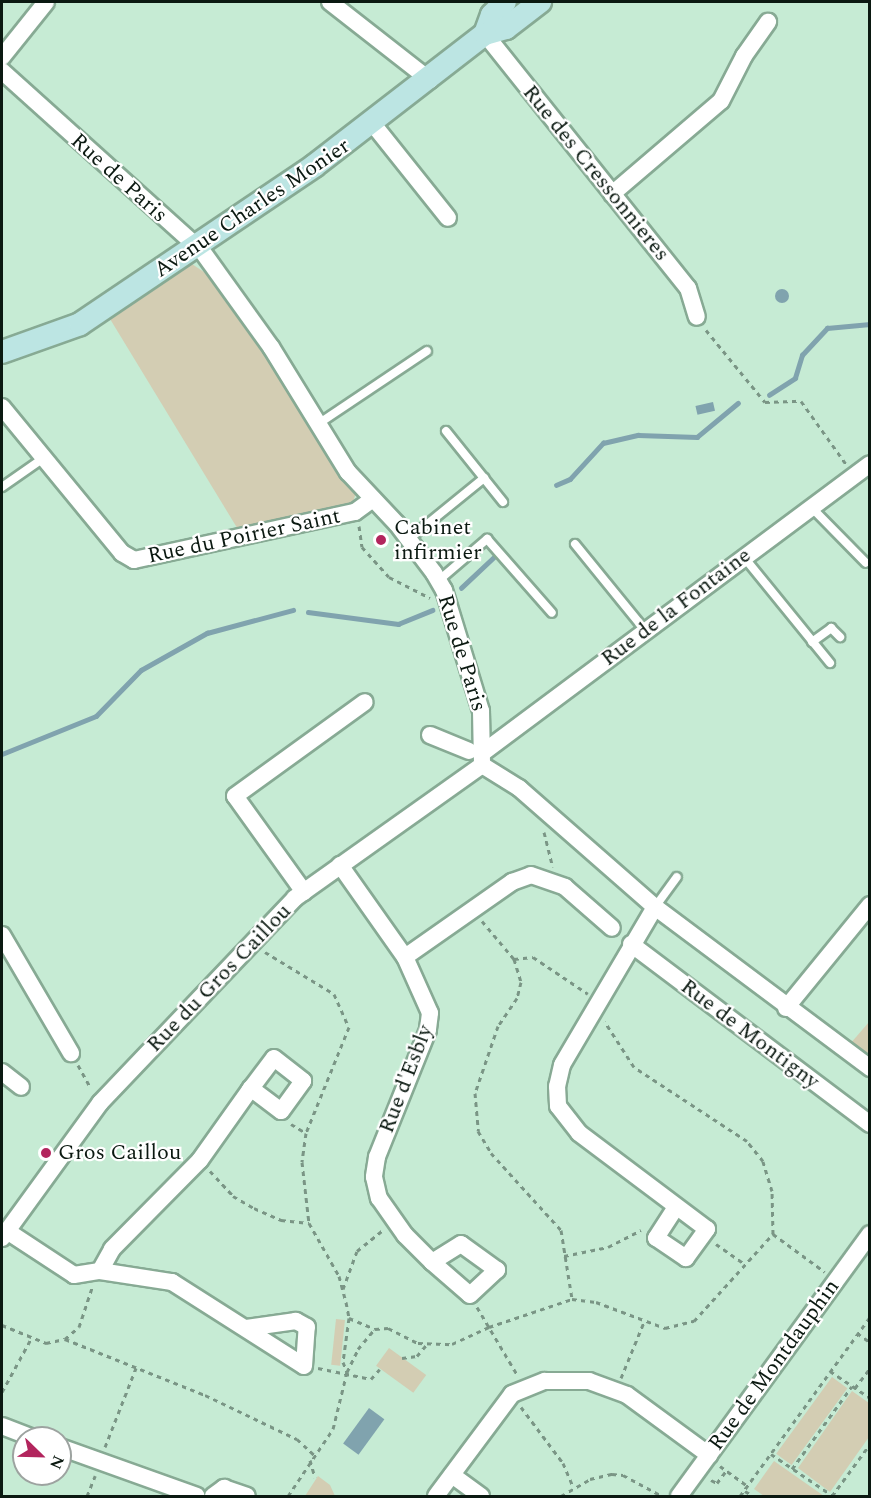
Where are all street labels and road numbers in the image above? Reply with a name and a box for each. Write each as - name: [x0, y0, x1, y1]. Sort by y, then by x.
- street label: Rue des Cressonnieres: [517, 80, 675, 266]
- street label: Rue de Paris: [65, 128, 173, 228]
- street label: Avenue Charles Monier: [149, 133, 355, 283]
- street label: Rue du Poirier Saint: [145, 503, 343, 569]
- street label: Rue de la Fontaine: [596, 542, 756, 672]
- street label: Rue de Paris: [432, 591, 492, 715]
- street label: Rue du Gros Caillou: [141, 898, 297, 1058]
- street label: Rue de Montigny: [675, 973, 825, 1095]
- street label: Rue d'Esbly: [373, 1021, 439, 1137]
- street label: Rue de Montdauphin: [703, 1274, 845, 1456]

